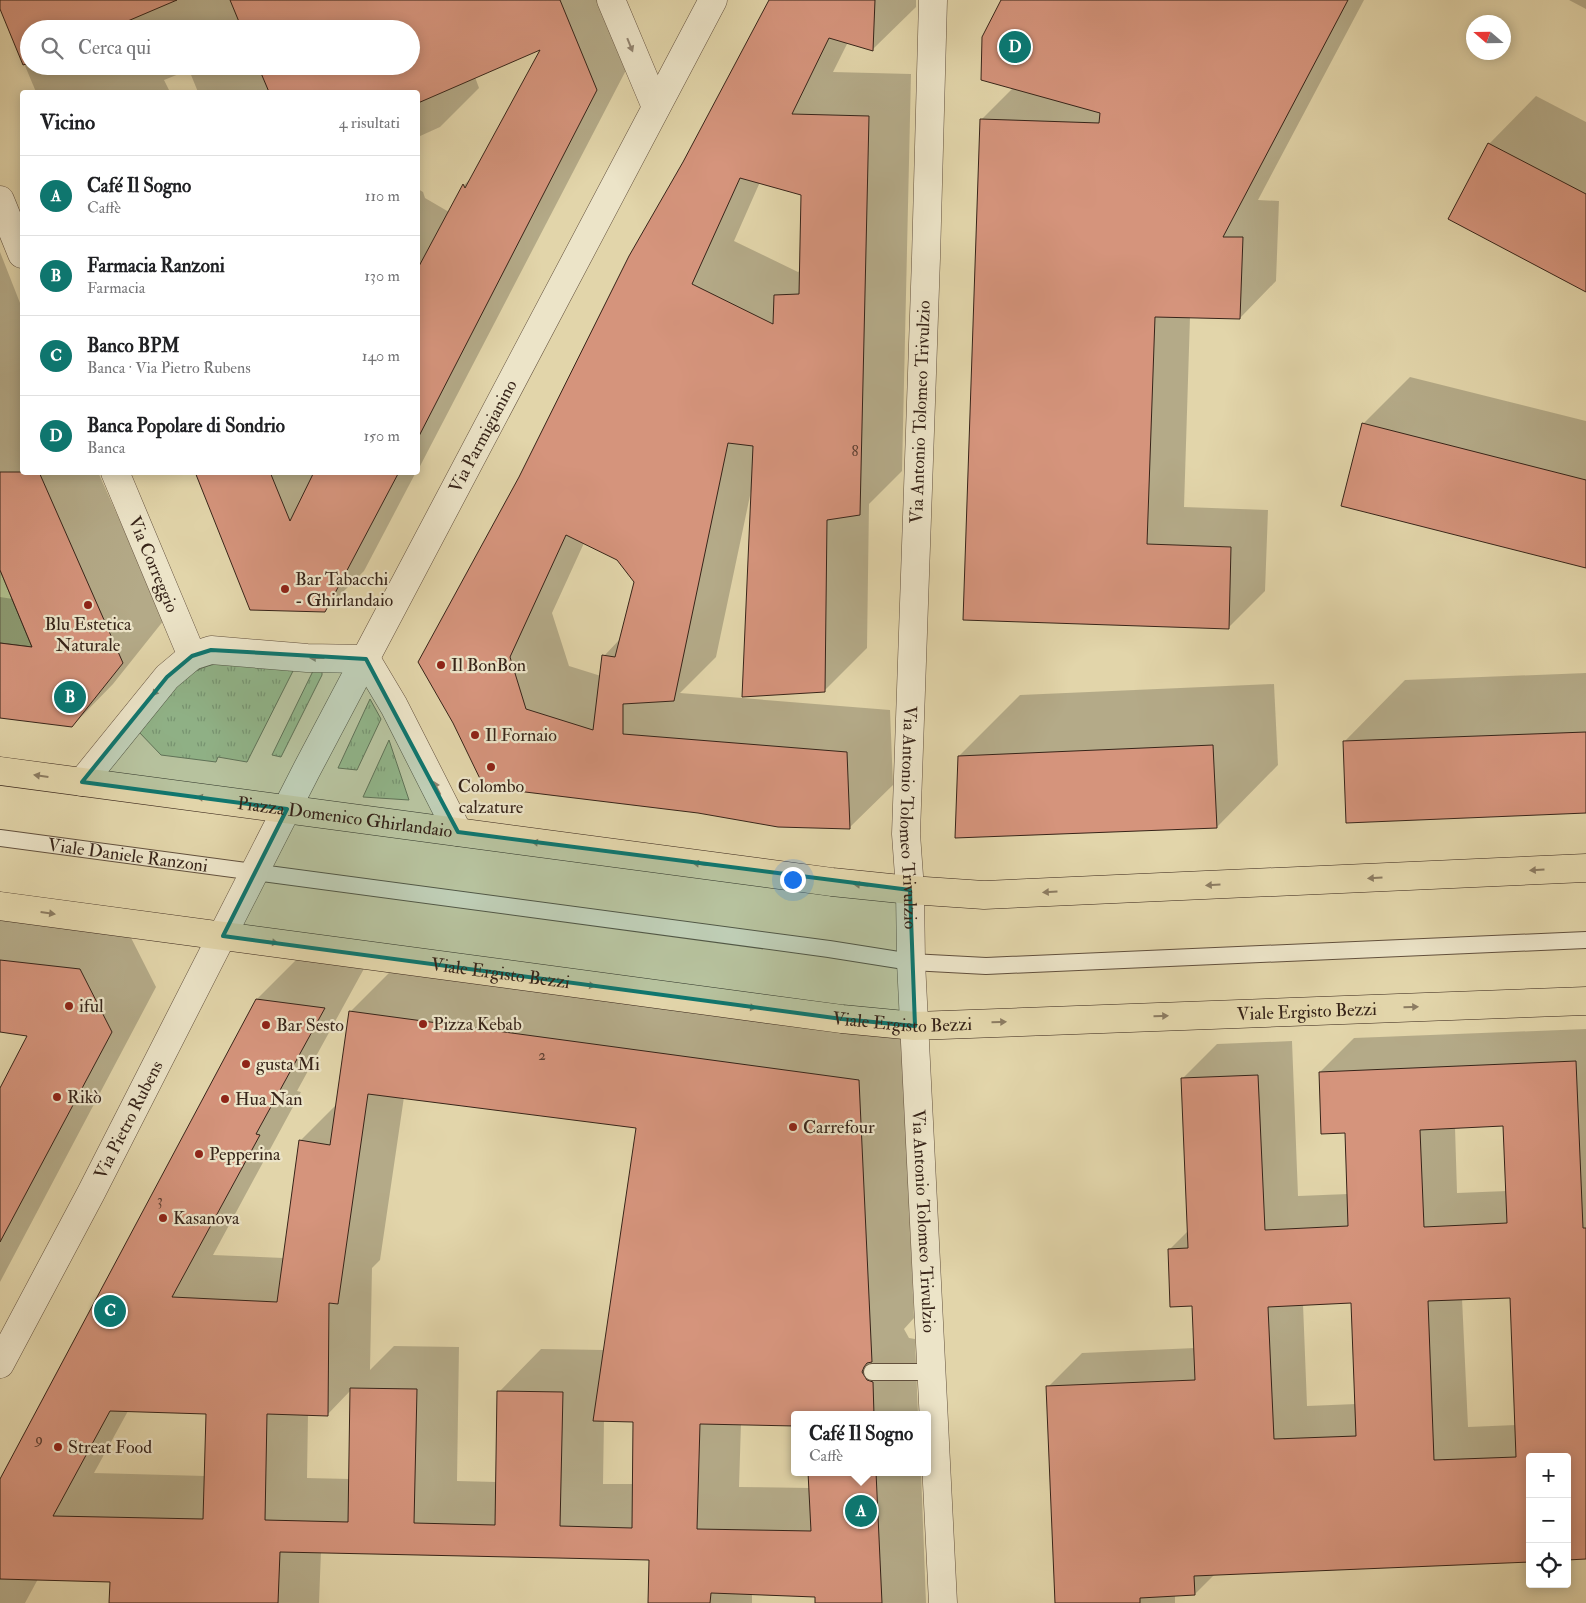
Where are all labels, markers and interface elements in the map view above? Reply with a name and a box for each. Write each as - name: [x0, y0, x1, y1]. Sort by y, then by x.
- north arrow: [1466, 15, 1511, 60]
- search box: [20, 20, 420, 75]
- pin: D: [999, 28, 1031, 66]
- icon: search: [38, 34, 66, 62]
- text: Cerca qui: [78, 36, 151, 60]
- one-way arrow: [626, 38, 634, 52]
- text: Vicino: [40, 109, 95, 136]
- text: 4 risultati: [339, 113, 400, 133]
- text: Café Il Sogno: [87, 174, 191, 198]
- text: A: [51, 186, 61, 206]
- text: 110 m: [365, 186, 400, 206]
- text: Caffè: [87, 198, 121, 218]
- text: Farmacia Ranzoni: [87, 254, 225, 278]
- text: B: [51, 266, 61, 286]
- text: 130 m: [364, 266, 400, 286]
- text: Farmacia: [87, 278, 145, 298]
- street label: Via Antonio Tolomeo Trivulzio: [905, 300, 936, 524]
- text: Banco BPM: [87, 334, 180, 358]
- text: C: [50, 346, 62, 366]
- text: 140 m: [362, 346, 400, 366]
- text: Banca · Via Pietro Rubens: [87, 358, 251, 378]
- street label: Via Parmigianino: [444, 376, 523, 497]
- text: Banca Popolare di Sondrio: [87, 414, 285, 438]
- text: D: [49, 426, 63, 446]
- text: 150 m: [363, 426, 400, 446]
- text: Banca: [87, 438, 125, 458]
- house number: 8: [851, 442, 859, 461]
- street label: Via Correggio: [123, 513, 184, 616]
- place label: Bar Tabacchi - Ghirlandaio: [295, 568, 394, 612]
- marker: Bar Tabacchi - Ghirlandaio: [279, 583, 291, 595]
- marker: Blu Estetica Naturale: [82, 599, 94, 611]
- place label: Blu Estetica Naturale: [44, 613, 132, 657]
- one-way arrow: [309, 654, 325, 662]
- place label: Il BonBon: [451, 654, 526, 677]
- marker: Il BonBon: [435, 659, 447, 671]
- pin: B: [54, 678, 86, 716]
- one-way arrow: [151, 683, 162, 696]
- street label: Via Antonio Tolomeo Trivulzio: [894, 705, 922, 930]
- place label: Il Fornaio: [485, 724, 557, 747]
- marker: Il Fornaio: [469, 729, 481, 741]
- marker: Colombo calzature: [485, 761, 497, 773]
- one-way arrow: [33, 772, 49, 780]
- place label: Colombo calzature: [458, 775, 524, 819]
- one-way arrow: [432, 781, 440, 795]
- street label: Piazza Domenico Ghirlandaio: [236, 792, 454, 843]
- one-way arrow: [196, 794, 212, 802]
- street label: Viale Daniele Ranzoni: [46, 834, 209, 878]
- one-way arrow: [531, 838, 547, 846]
- one-way arrow: [692, 860, 708, 868]
- your location: [780, 867, 806, 893]
- one-way arrow: [1529, 867, 1545, 875]
- one-way arrow: [1367, 874, 1383, 882]
- one-way arrow: [853, 881, 869, 889]
- one-way arrow: [1204, 881, 1220, 889]
- one-way arrow: [1042, 888, 1058, 896]
- one-way arrow: [41, 909, 57, 917]
- one-way arrow: [263, 938, 279, 946]
- street label: Viale Ergisto Bezzi: [430, 953, 572, 994]
- one-way arrow: [580, 981, 596, 989]
- place label: iful: [79, 995, 104, 1018]
- street label: Viale Ergisto Bezzi: [1236, 998, 1377, 1026]
- marker: iful: [63, 1000, 75, 1012]
- one-way arrow: [741, 1003, 757, 1011]
- one-way arrow: [1403, 1003, 1419, 1011]
- street label: Viale Ergisto Bezzi: [831, 1007, 973, 1038]
- one-way arrow: [1154, 1012, 1170, 1020]
- place label: Pizza Kebab: [433, 1013, 522, 1036]
- place label: Bar Sesto: [276, 1014, 344, 1037]
- marker: Pizza Kebab: [417, 1018, 429, 1030]
- one-way arrow: [991, 1018, 1007, 1026]
- marker: Bar Sesto: [260, 1019, 272, 1031]
- house number: 2: [538, 1046, 546, 1065]
- place label: gusta Mi: [256, 1053, 320, 1076]
- street label: Via Pietro Rubens: [89, 1057, 169, 1183]
- marker: gusta Mi: [240, 1058, 252, 1070]
- place label: Rikò: [67, 1086, 102, 1109]
- place label: Hua Nan: [235, 1088, 302, 1111]
- marker: Rikò: [51, 1091, 63, 1103]
- marker: Hua Nan: [219, 1093, 231, 1105]
- street label: Via Antonio Tolomeo Trivulzio: [906, 1109, 941, 1334]
- place label: Carrefour: [803, 1116, 875, 1139]
- marker: Carrefour: [787, 1121, 799, 1133]
- place label: Pepperina: [209, 1143, 281, 1166]
- marker: Pepperina: [193, 1148, 205, 1160]
- house number: 3: [157, 1191, 163, 1210]
- place label: Kasanova: [173, 1207, 240, 1230]
- marker: Kasanova: [157, 1212, 169, 1224]
- pin: C: [94, 1292, 126, 1330]
- popup: [791, 1411, 931, 1476]
- text: Café Il Sogno: [809, 1422, 913, 1446]
- house number: 9: [34, 1430, 43, 1449]
- place label: Streat Food: [68, 1436, 152, 1459]
- marker: Streat Food: [52, 1441, 64, 1453]
- text: Caffè: [809, 1446, 843, 1466]
- map controls: [1526, 1453, 1571, 1588]
- button: +: [1526, 1453, 1571, 1498]
- pin: A: [845, 1492, 877, 1530]
- button: −: [1526, 1498, 1571, 1543]
- button: locate: [1526, 1543, 1571, 1588]

